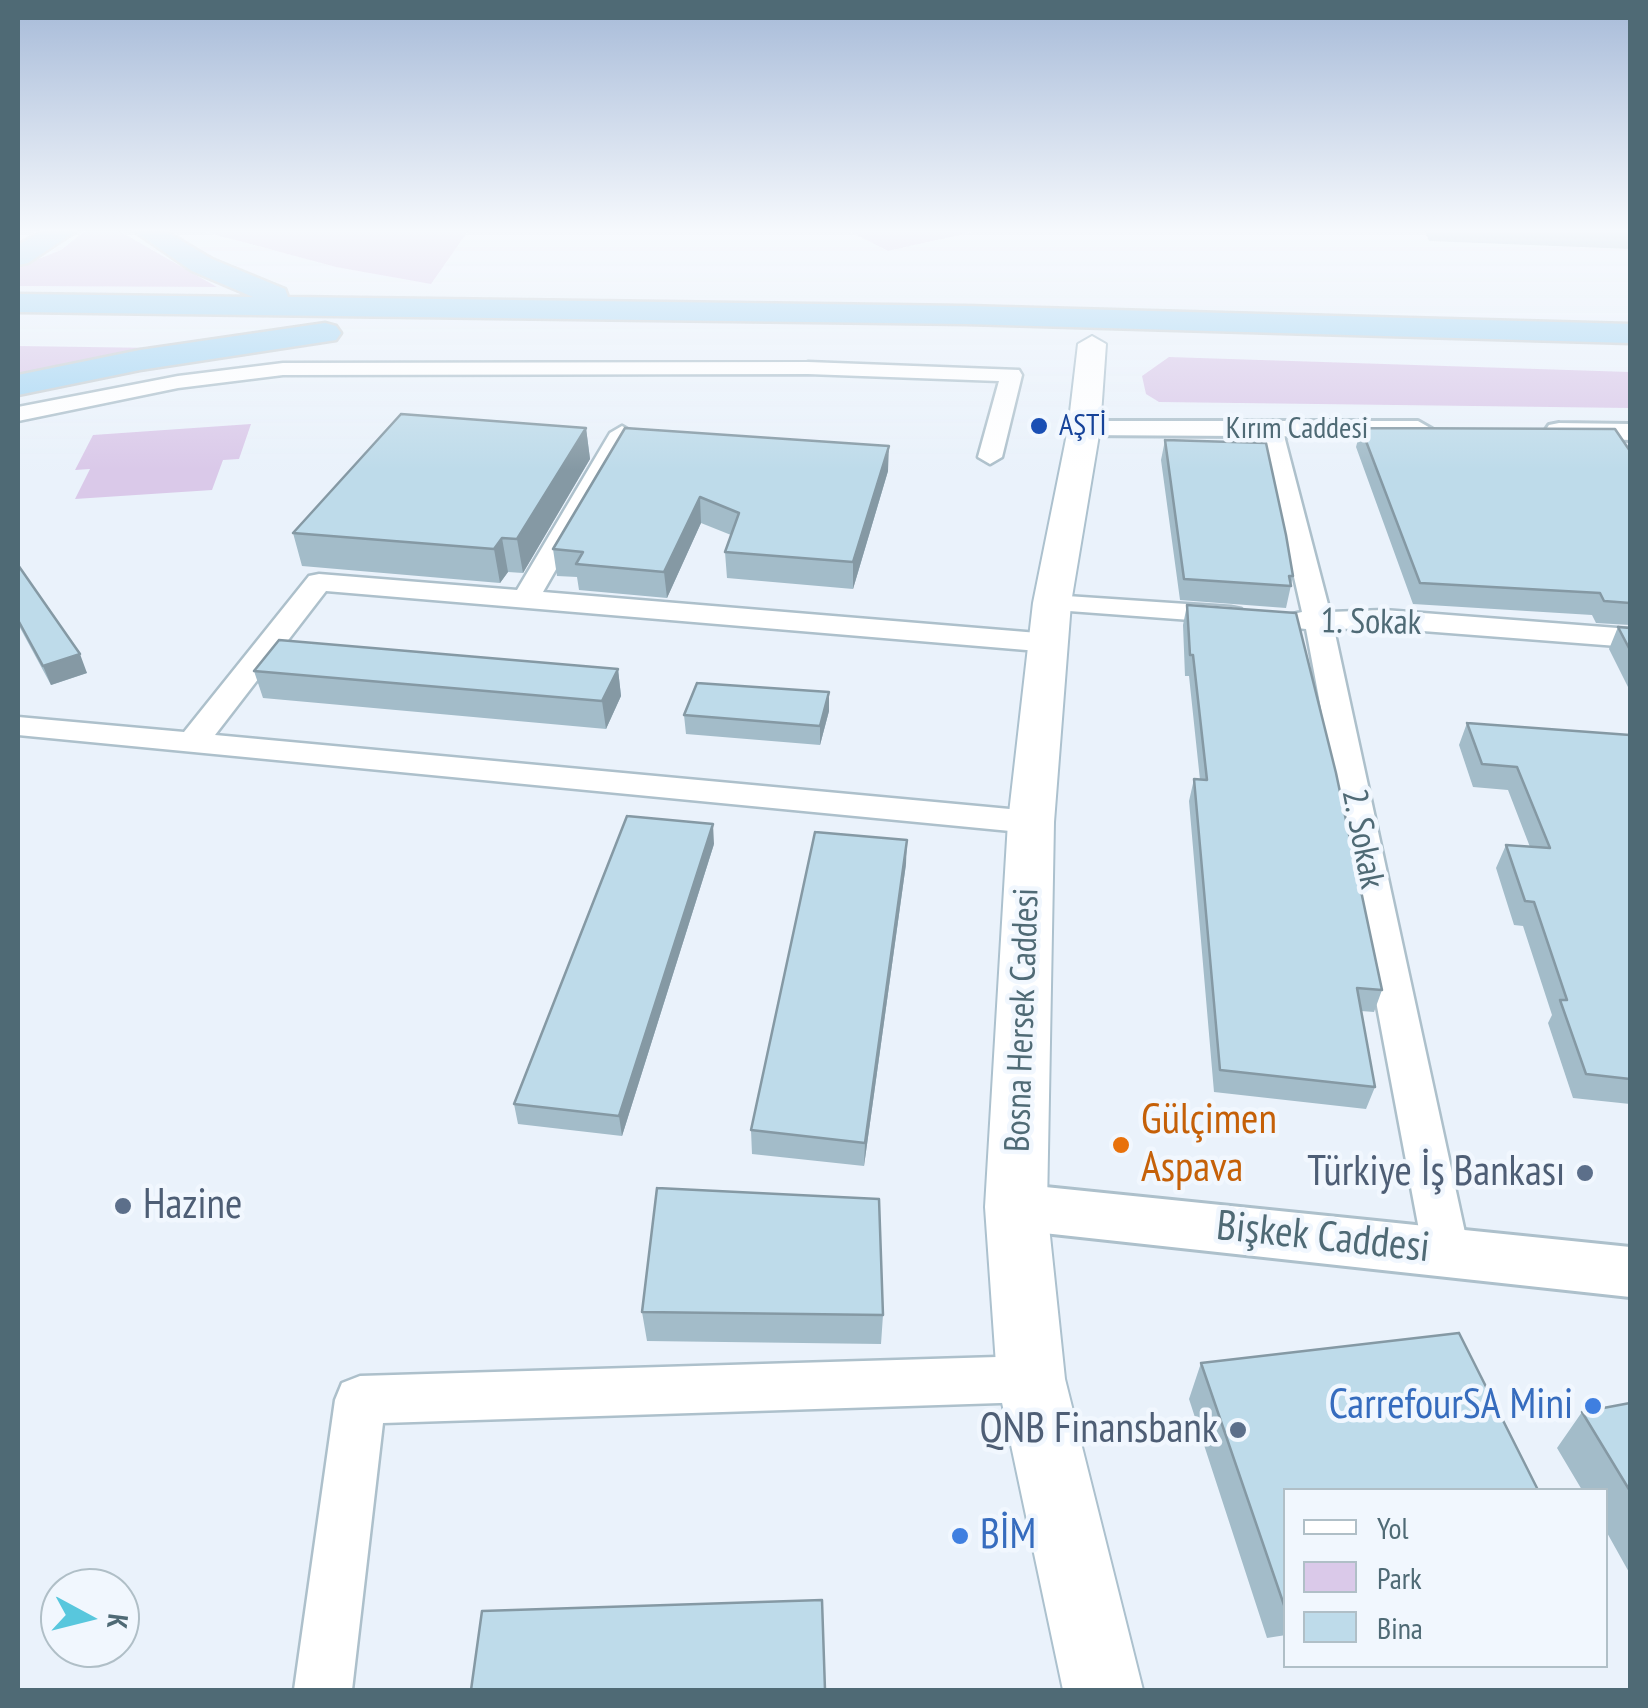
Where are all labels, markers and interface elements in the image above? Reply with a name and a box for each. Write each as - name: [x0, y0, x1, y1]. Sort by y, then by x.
- place label: AŞTİ: [1059, 408, 1106, 444]
- street label: Kırım Caddesi: [1226, 411, 1368, 447]
- marker: AŞTİ: [1028, 415, 1050, 437]
- street label: 1. Sokak: [1320, 601, 1422, 645]
- street label: 2. Sokak: [1332, 786, 1392, 892]
- street label: Bosna Hersek Caddesi: [997, 887, 1049, 1153]
- place label: Gülçimen Aspava: [1141, 1096, 1277, 1194]
- marker: Gülçimen Aspava: [1110, 1134, 1132, 1156]
- place label: Türkiye İş Bankası: [1307, 1148, 1565, 1198]
- marker: Türkiye İş Bankası: [1574, 1162, 1596, 1184]
- place label: Hazine: [143, 1181, 242, 1231]
- marker: Hazine: [112, 1195, 134, 1217]
- street label: Bişkek Caddesi: [1214, 1202, 1432, 1274]
- place label: CarrefourSA Mini: [1329, 1381, 1573, 1431]
- marker: CarrefourSA Mini: [1582, 1395, 1604, 1417]
- place label: QNB Finansbank: [980, 1405, 1218, 1455]
- marker: QNB Finansbank: [1227, 1419, 1249, 1441]
- legend: [1283, 1488, 1608, 1668]
- text: Yol: [1377, 1508, 1408, 1547]
- place label: BİM: [980, 1511, 1036, 1561]
- marker: BİM: [949, 1525, 971, 1547]
- text: Park: [1377, 1558, 1422, 1597]
- north arrow: [40, 1568, 140, 1668]
- text: Bina: [1377, 1608, 1423, 1647]
- text: K: [99, 1612, 138, 1631]

